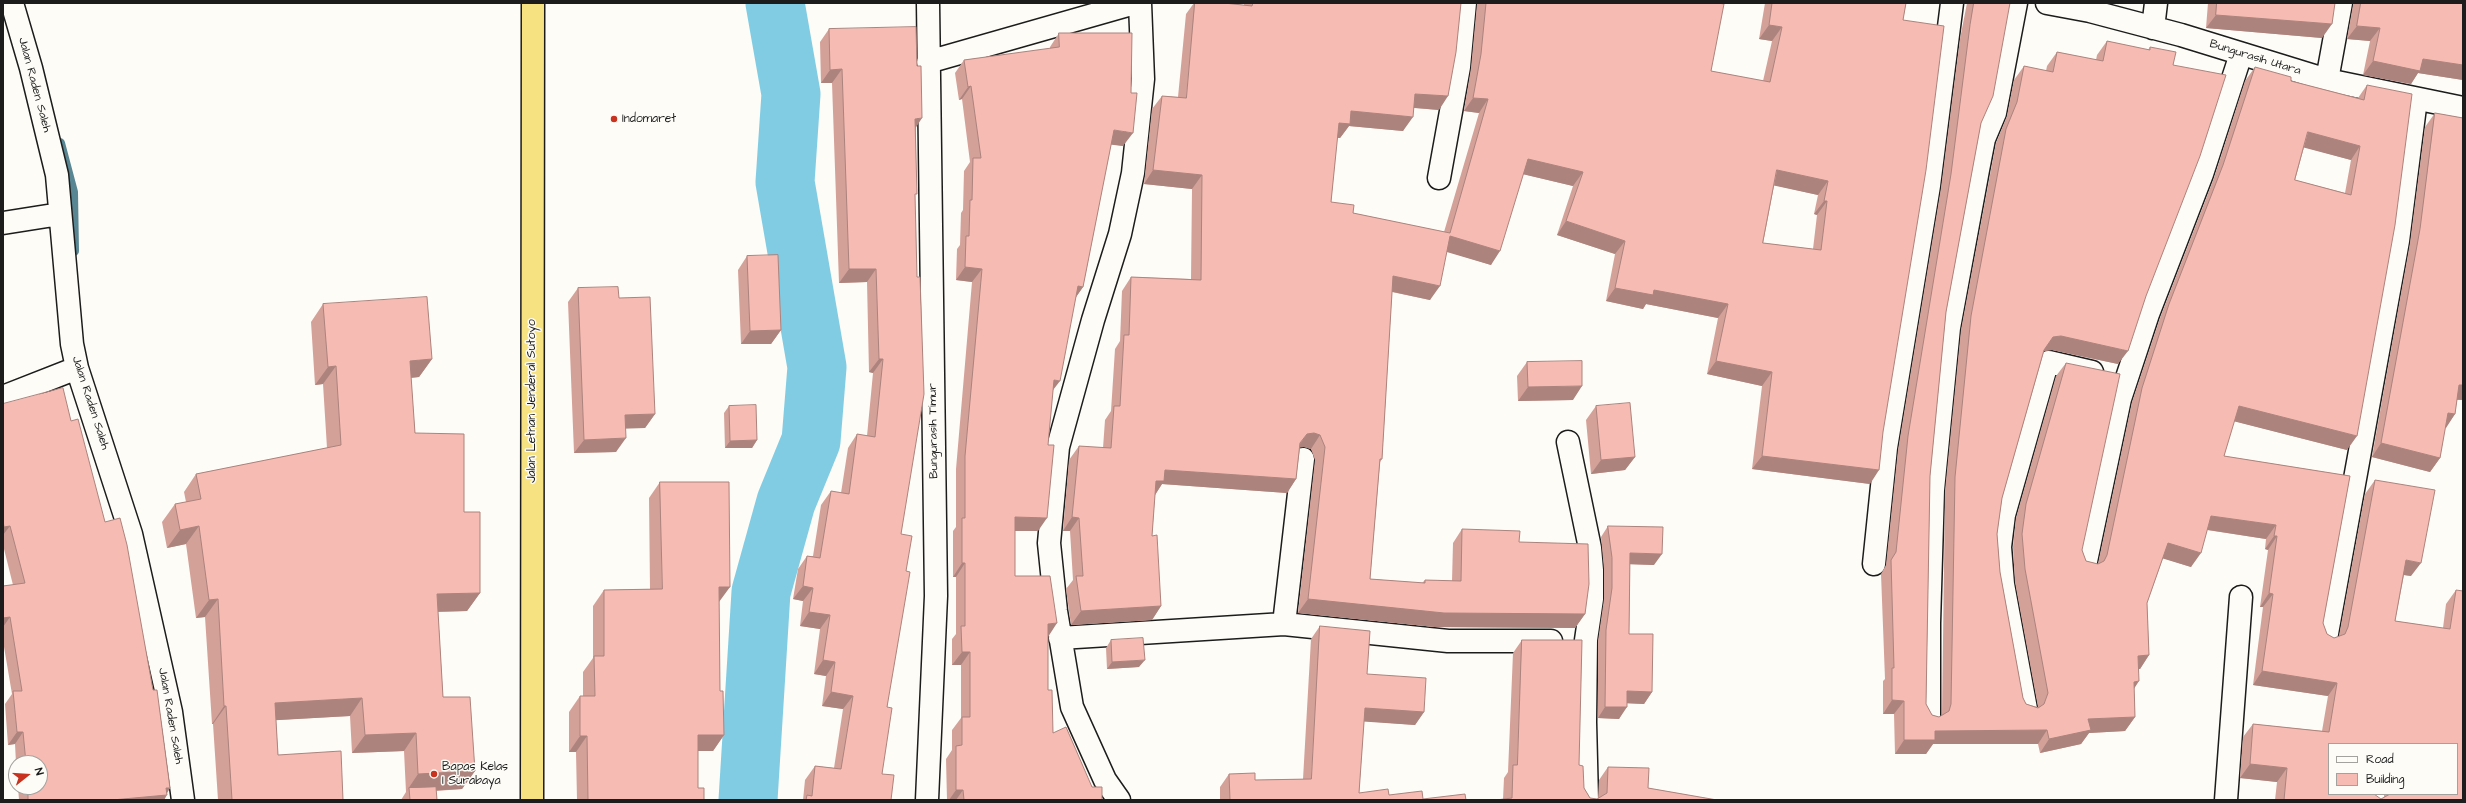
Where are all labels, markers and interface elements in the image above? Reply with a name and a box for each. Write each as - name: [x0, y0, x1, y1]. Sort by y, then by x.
- street label: Jalan Raden Saleh: [14, 36, 54, 134]
- street label: Bungurasih Utara: [2208, 37, 2302, 79]
- place label: Indomaret: [622, 112, 676, 126]
- marker: Indomaret: [609, 114, 619, 124]
- street label: Jalan Letnan Jenderal Sutoyo: [525, 319, 539, 483]
- street label: Jalan Raden Saleh: [68, 354, 112, 452]
- street label: Bungurasih Timur: [926, 383, 942, 479]
- street label: Jalan Raden Saleh: [154, 667, 186, 765]
- legend: [2328, 743, 2458, 795]
- text: Road: [2366, 751, 2394, 768]
- north arrow: [8, 755, 48, 795]
- place label: Bapas Kelas I Surabaya: [442, 760, 508, 788]
- text: N: [31, 766, 47, 777]
- marker: Bapas Kelas I Surabaya: [429, 769, 439, 779]
- text: Building: [2366, 771, 2404, 788]

